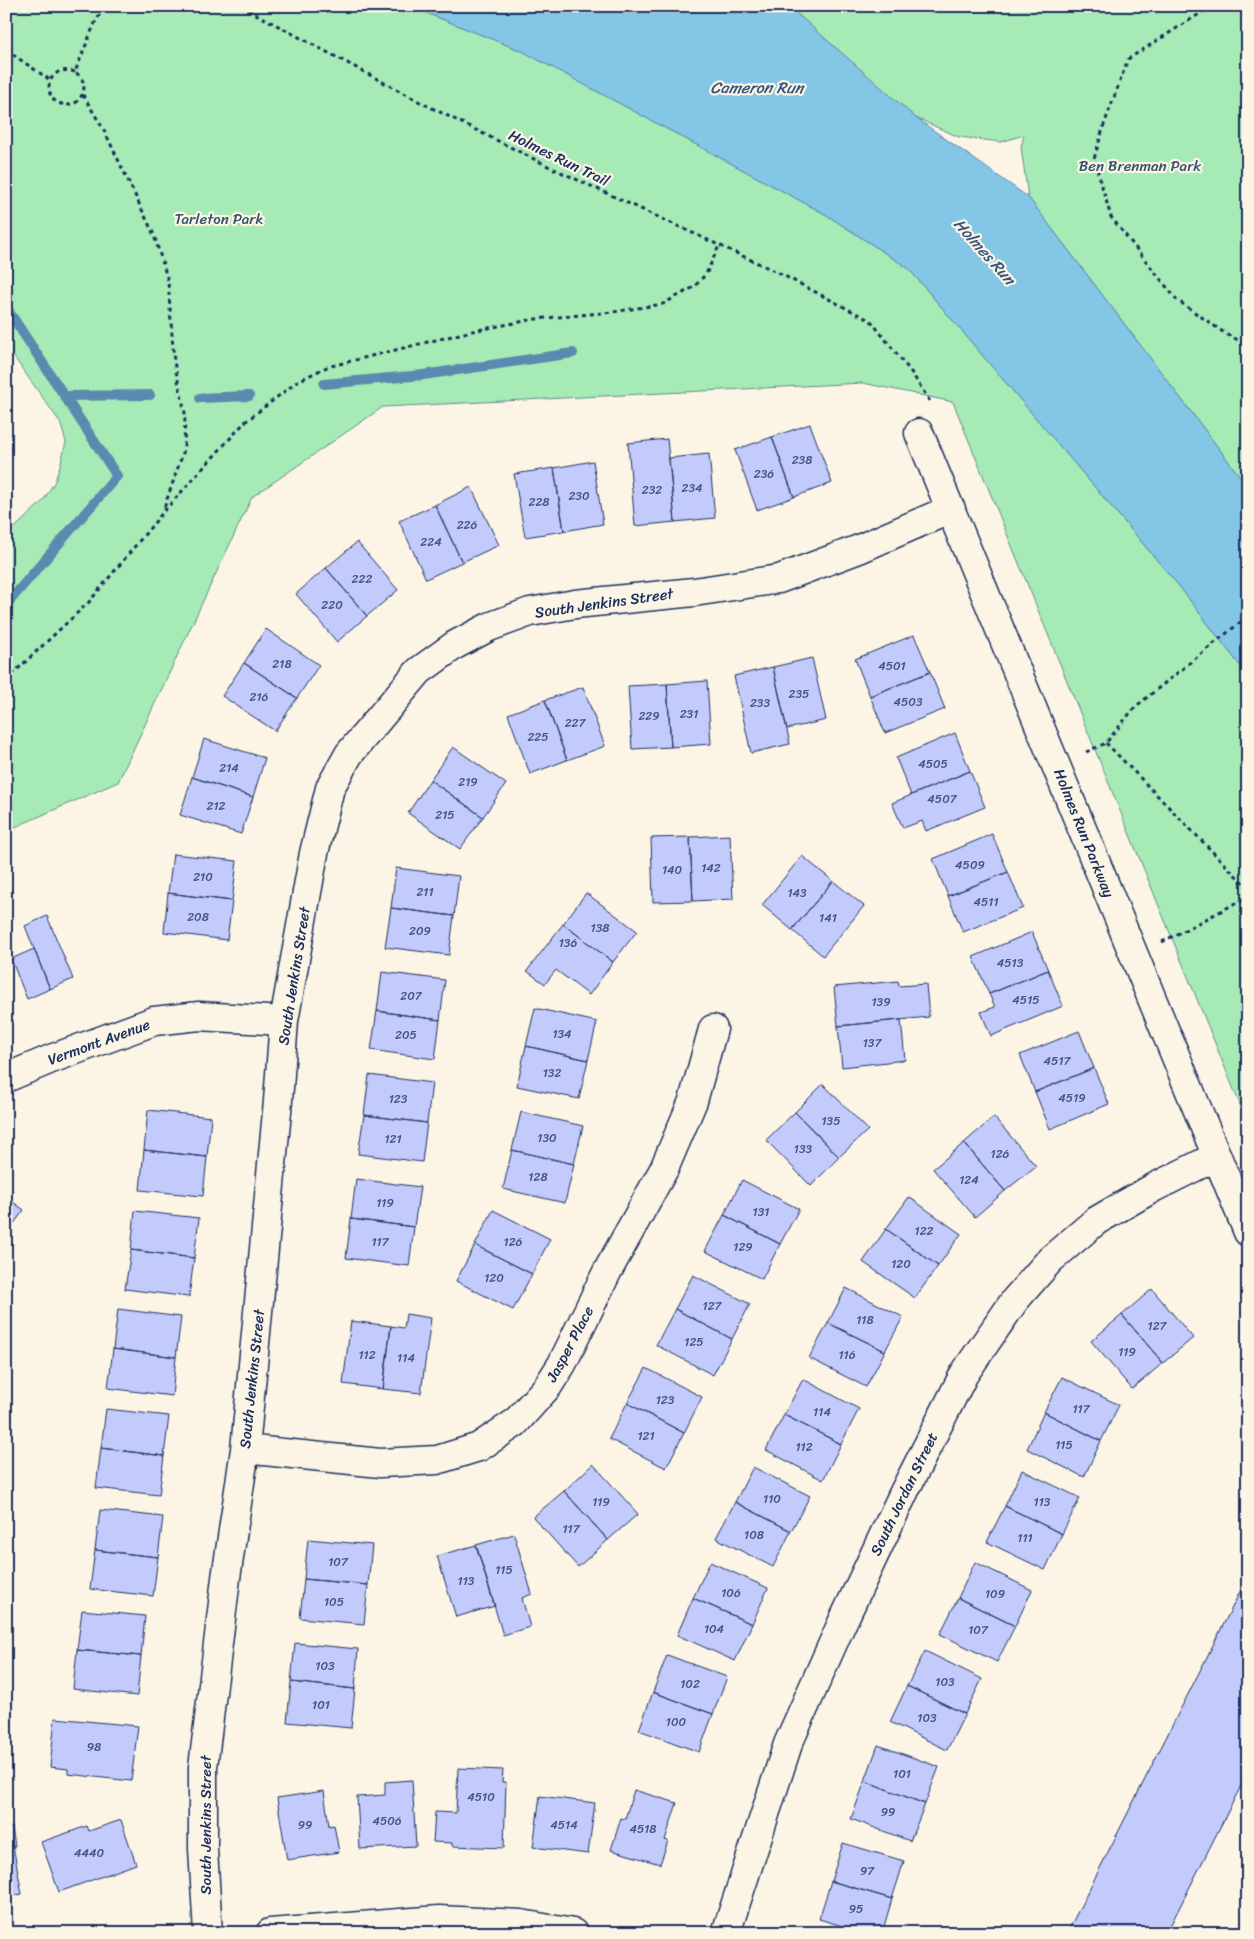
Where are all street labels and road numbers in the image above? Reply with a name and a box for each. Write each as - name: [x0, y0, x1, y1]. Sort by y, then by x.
- street label: Holmes Run Trail: [504, 122, 615, 194]
- street label: South Jenkins Street: [533, 580, 676, 626]
- street label: Holmes Run Parkway: [1046, 765, 1122, 902]
- street label: South Jenkins Street: [270, 904, 318, 1047]
- street label: Vermont Avenue: [44, 1011, 154, 1073]
- street label: Jasper Place: [539, 1301, 601, 1388]
- street label: South Jenkins Street: [232, 1307, 272, 1450]
- street label: South Jordan Street: [863, 1427, 945, 1560]
- street label: South Jenkins Street: [193, 1754, 219, 1895]

